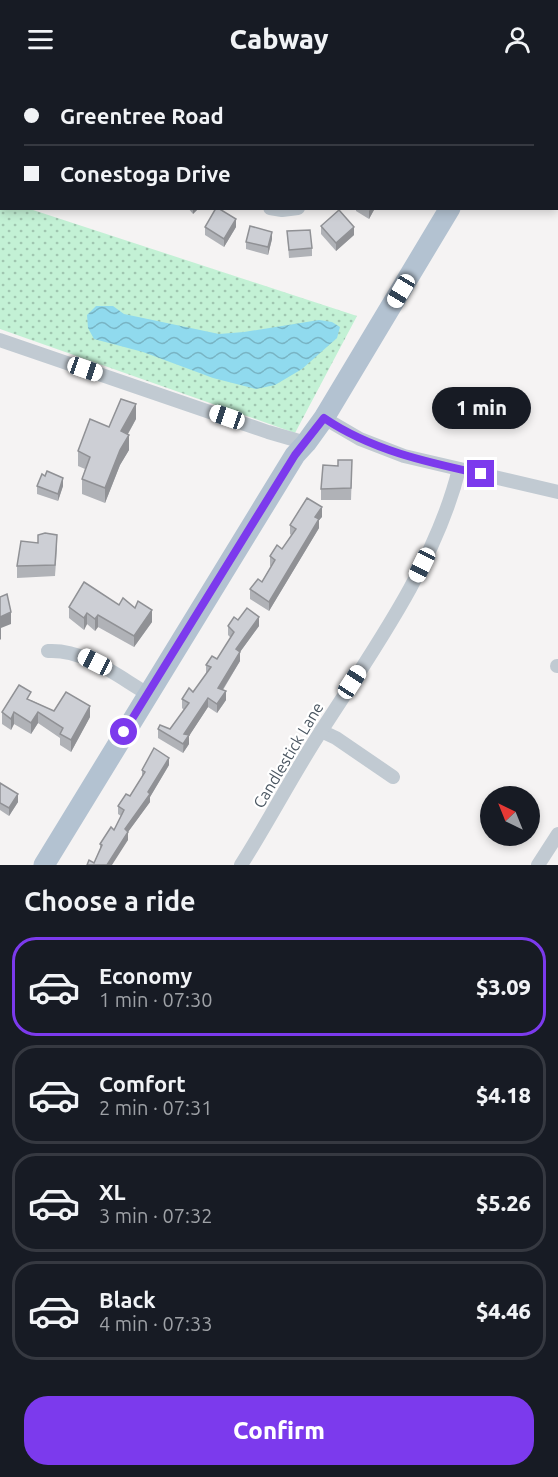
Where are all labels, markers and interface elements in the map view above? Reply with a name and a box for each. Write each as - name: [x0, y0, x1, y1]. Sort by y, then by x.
- icon: menu: [24, 23, 57, 56]
- icon: person: [501, 23, 534, 56]
- text: Cabway: [230, 24, 328, 54]
- text: Greentree Road: [60, 103, 224, 128]
- text: Conestoga Drive: [60, 161, 231, 186]
- car: [384, 271, 418, 311]
- car: [65, 355, 105, 383]
- callout: 1 min: [432, 387, 530, 429]
- text: 1 min: [456, 396, 507, 419]
- car: [207, 403, 247, 431]
- route end: [467, 460, 494, 487]
- car: [406, 545, 438, 585]
- car: [75, 646, 115, 678]
- car: [335, 662, 369, 702]
- street label: Candlestick Lane: [249, 699, 327, 811]
- route start: [110, 718, 137, 745]
- north arrow: [480, 786, 540, 846]
- map controls: [480, 786, 540, 846]
- text: Choose a ride: [24, 886, 196, 916]
- icon: car: [27, 960, 81, 1014]
- text: Economy: [99, 963, 192, 988]
- text: $3.09: [476, 974, 531, 999]
- text: 1 min · 07:30: [99, 988, 213, 1011]
- icon: car: [27, 1068, 81, 1122]
- text: Comfort: [99, 1071, 186, 1096]
- text: $4.18: [476, 1082, 531, 1107]
- text: 2 min · 07:31: [99, 1096, 213, 1119]
- icon: car: [27, 1176, 81, 1230]
- text: XL: [99, 1179, 126, 1204]
- text: $5.26: [476, 1190, 531, 1215]
- text: 3 min · 07:32: [99, 1204, 213, 1227]
- icon: car: [27, 1284, 81, 1338]
- text: Black: [99, 1287, 156, 1312]
- text: $4.46: [476, 1298, 531, 1323]
- text: 4 min · 07:33: [99, 1312, 213, 1335]
- button: Confirm: [24, 1396, 534, 1465]

